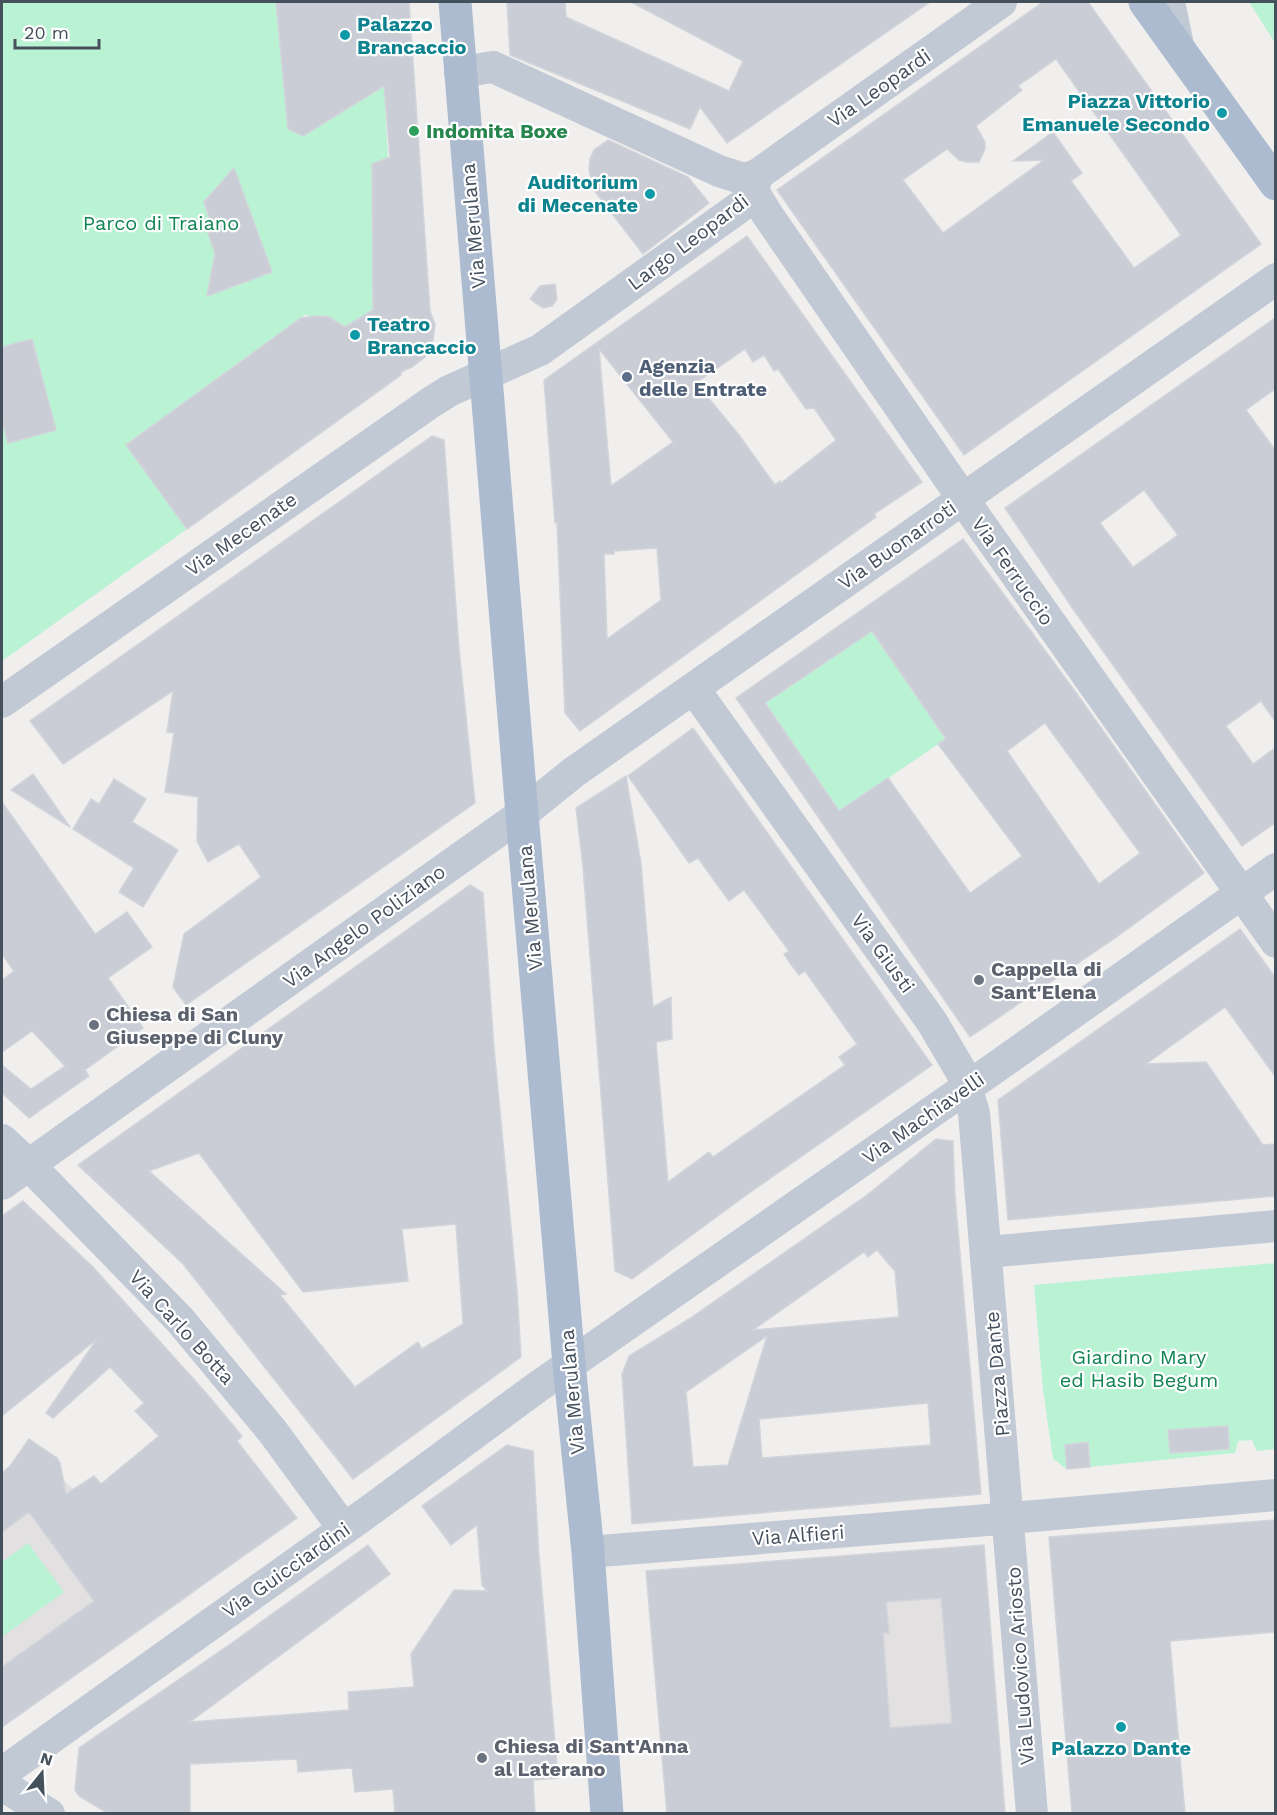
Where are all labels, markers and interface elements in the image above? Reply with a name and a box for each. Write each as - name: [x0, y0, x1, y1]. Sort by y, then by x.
- scale bar: [15, 12, 99, 50]
- place label: Palazzo Brancaccio: [357, 12, 466, 59]
- text: 20 m: [24, 22, 69, 43]
- marker: Palazzo Brancaccio: [338, 28, 352, 42]
- street label: Via Leopardi: [823, 44, 935, 132]
- place label: Piazza Vittorio Emanuele Secondo: [1022, 89, 1210, 136]
- marker: Piazza Vittorio Emanuele Secondo: [1215, 106, 1229, 120]
- place label: Indomita Boxe: [426, 119, 568, 143]
- marker: Indomita Boxe: [407, 124, 421, 138]
- street label: Via Merulana: [456, 162, 490, 290]
- place label: Auditorium di Mecenate: [517, 170, 638, 217]
- marker: Auditorium di Mecenate: [643, 187, 657, 201]
- street label: Largo Leopardi: [623, 189, 753, 295]
- park label: Parco di Traiano: [83, 211, 239, 235]
- place label: Teatro Brancaccio: [367, 312, 476, 359]
- marker: Teatro Brancaccio: [348, 328, 362, 342]
- place label: Agenzia delle Entrate: [639, 354, 767, 401]
- marker: Agenzia delle Entrate: [620, 370, 634, 384]
- street label: Via Mecenate: [181, 487, 301, 581]
- street label: Via Buonarroti: [833, 495, 961, 595]
- street label: Via Ferruccio: [967, 512, 1059, 630]
- street label: Via Merulana: [513, 844, 547, 972]
- street label: Via Angelo Poliziano: [278, 859, 450, 993]
- street label: Via Giusti: [846, 909, 920, 997]
- place label: Cappella di Sant'Elena: [991, 957, 1102, 1004]
- marker: Cappella di Sant'Elena: [972, 973, 986, 987]
- place label: Chiesa di San Giuseppe di Cluny: [106, 1002, 284, 1049]
- marker: Chiesa di San Giuseppe di Cluny: [87, 1018, 101, 1032]
- street label: Via Machiavelli: [857, 1067, 989, 1169]
- street label: Via Carlo Botta: [124, 1265, 240, 1389]
- street label: Piazza Dante: [980, 1310, 1014, 1438]
- street label: Via Merulana: [555, 1328, 589, 1456]
- park label: Giardino Mary ed Hasib Begum: [1060, 1345, 1218, 1392]
- street label: Via Guicciardini: [217, 1517, 355, 1623]
- street label: Via Alfieri: [751, 1520, 845, 1550]
- street label: Via Ludovico Ariosto: [1001, 1566, 1039, 1766]
- marker: Palazzo Dante: [1114, 1720, 1128, 1734]
- place label: Chiesa di Sant'Anna al Laterano: [494, 1734, 689, 1781]
- place label: Palazzo Dante: [1051, 1736, 1191, 1760]
- north arrow: [12, 1743, 72, 1803]
- text: N: [38, 1748, 55, 1770]
- marker: Chiesa di Sant'Anna al Laterano: [475, 1751, 489, 1765]

